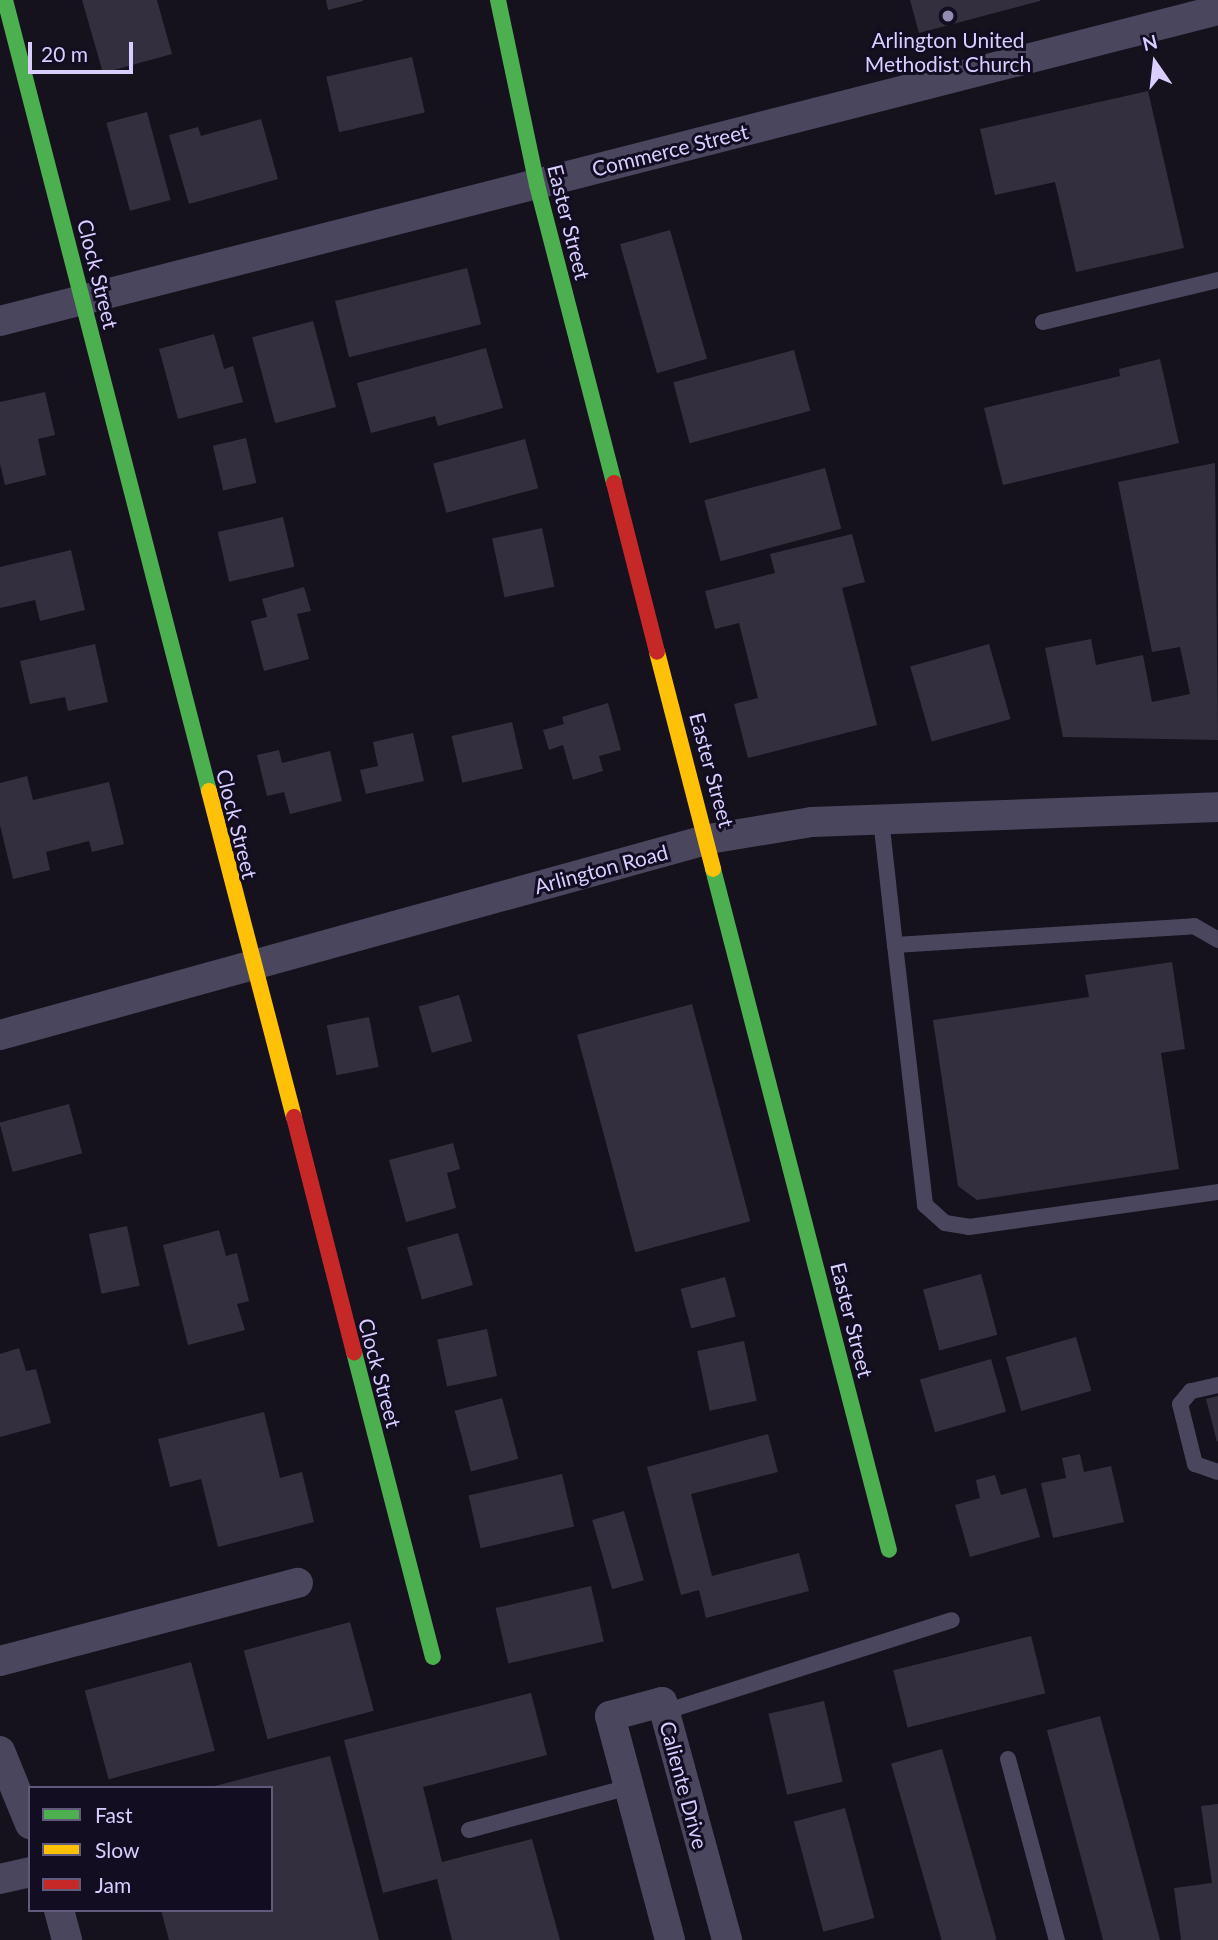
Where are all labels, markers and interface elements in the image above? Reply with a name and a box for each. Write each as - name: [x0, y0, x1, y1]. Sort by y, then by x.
- marker: Arlington United Methodist Church: [940, 8, 956, 24]
- place label: Arlington United Methodist Church: [865, 27, 1031, 77]
- scale bar: [32, 28, 136, 72]
- north arrow: [1120, 28, 1190, 98]
- text: N: [1140, 29, 1160, 55]
- text: 20 m: [41, 41, 88, 66]
- street label: Commerce Street: [589, 118, 751, 182]
- street label: Easter Street: [542, 162, 596, 282]
- street label: Clock Street: [72, 216, 124, 332]
- street label: Easter Street: [685, 710, 739, 830]
- street label: Clock Street: [211, 766, 263, 882]
- street label: Arlington Road: [531, 839, 671, 899]
- street label: Easter Street: [825, 1260, 879, 1380]
- street label: Clock Street: [353, 1316, 407, 1430]
- street label: Caliente Drive: [655, 1718, 713, 1852]
- legend: [28, 1786, 273, 1912]
- text: Fast: [95, 1802, 132, 1827]
- text: Slow: [95, 1837, 139, 1862]
- text: Jam: [95, 1872, 131, 1897]

